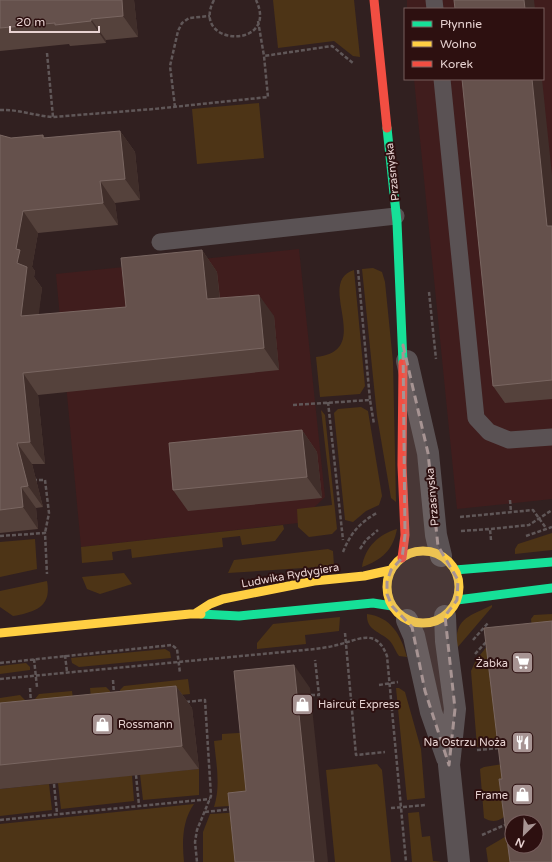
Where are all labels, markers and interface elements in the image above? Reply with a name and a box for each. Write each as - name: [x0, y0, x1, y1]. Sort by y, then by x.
- scale bar: [10, 8, 99, 34]
- legend: [404, 8, 544, 80]
- text: 20 m: [16, 15, 45, 29]
- text: Płynnie: [440, 17, 482, 31]
- text: Wolno: [440, 37, 476, 51]
- text: Korek: [440, 57, 474, 71]
- street label: Przasnyska: [383, 142, 402, 202]
- street label: Przasnyska: [423, 467, 442, 527]
- street label: Ludwika Rydygiera: [240, 560, 340, 590]
- supermarket icon: Żabka: [510, 650, 536, 676]
- place label: Żabka: [476, 657, 508, 670]
- shop icon: Haircut Express: [289, 691, 315, 717]
- place label: Haircut Express: [318, 698, 400, 711]
- shop icon: Rossmann: [89, 711, 115, 737]
- place label: Rossmann: [118, 718, 173, 731]
- restaurant icon: Na Ostrzu Noża: [509, 729, 535, 755]
- place label: Na Ostrzu Noża: [424, 736, 506, 749]
- shop icon: Frame: [510, 782, 536, 808]
- place label: Frame: [475, 789, 508, 802]
- north arrow: [504, 814, 544, 854]
- text: N: [513, 835, 527, 850]

